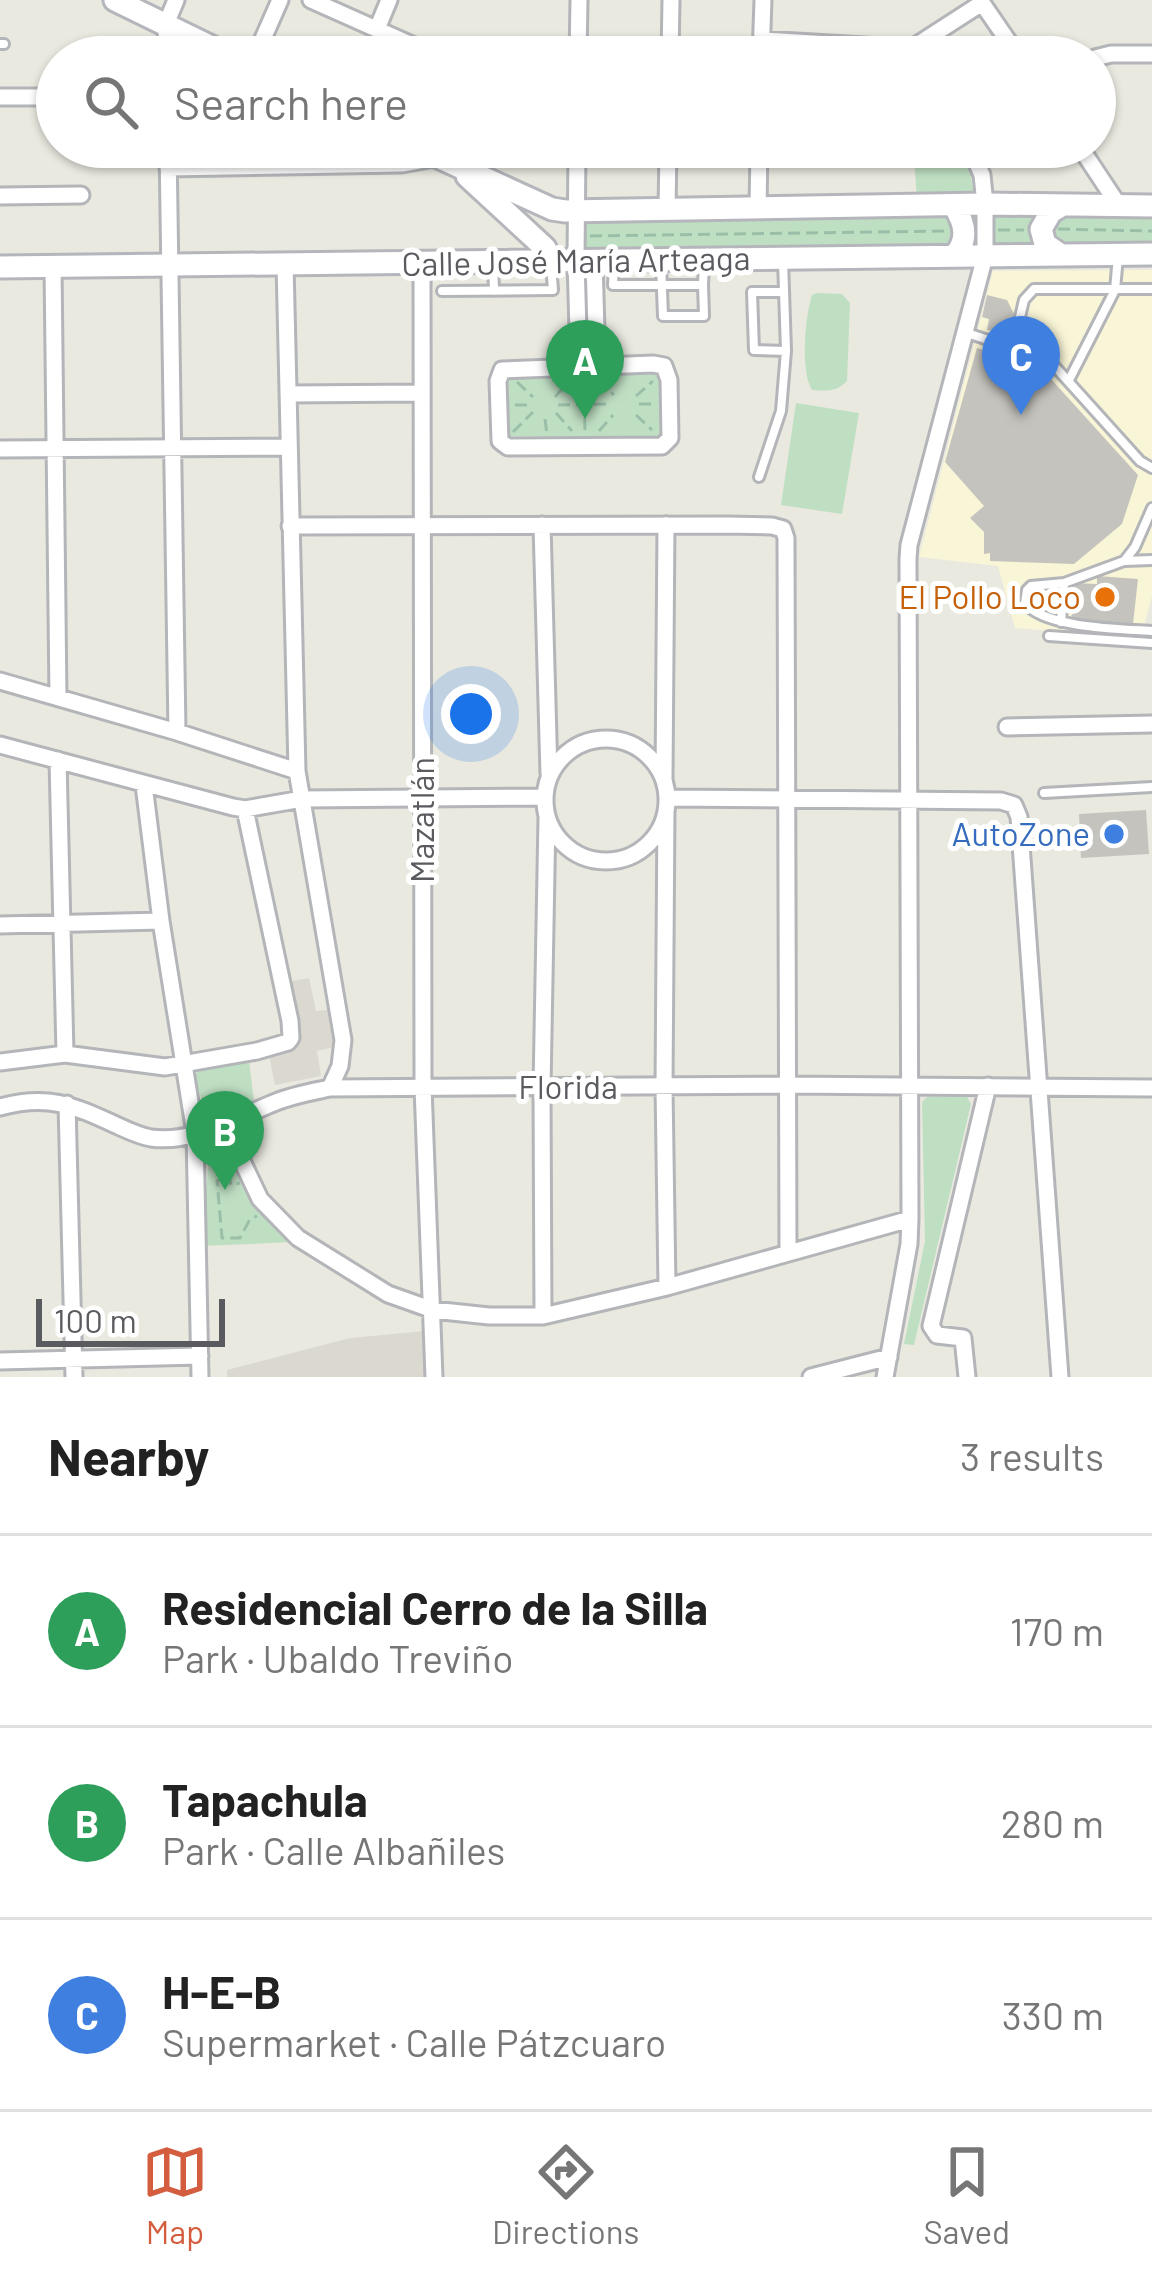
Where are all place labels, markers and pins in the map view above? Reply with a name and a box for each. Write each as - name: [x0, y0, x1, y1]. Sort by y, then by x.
- pin: C: [982, 316, 1060, 415]
- pin: A: [546, 320, 624, 419]
- place label: El Pollo Loco: [898, 576, 1081, 616]
- marker: El Pollo Loco: [1092, 584, 1118, 610]
- place label: AutoZone: [952, 813, 1090, 853]
- marker: AutoZone: [1101, 821, 1127, 847]
- pin: B: [186, 1091, 264, 1190]

